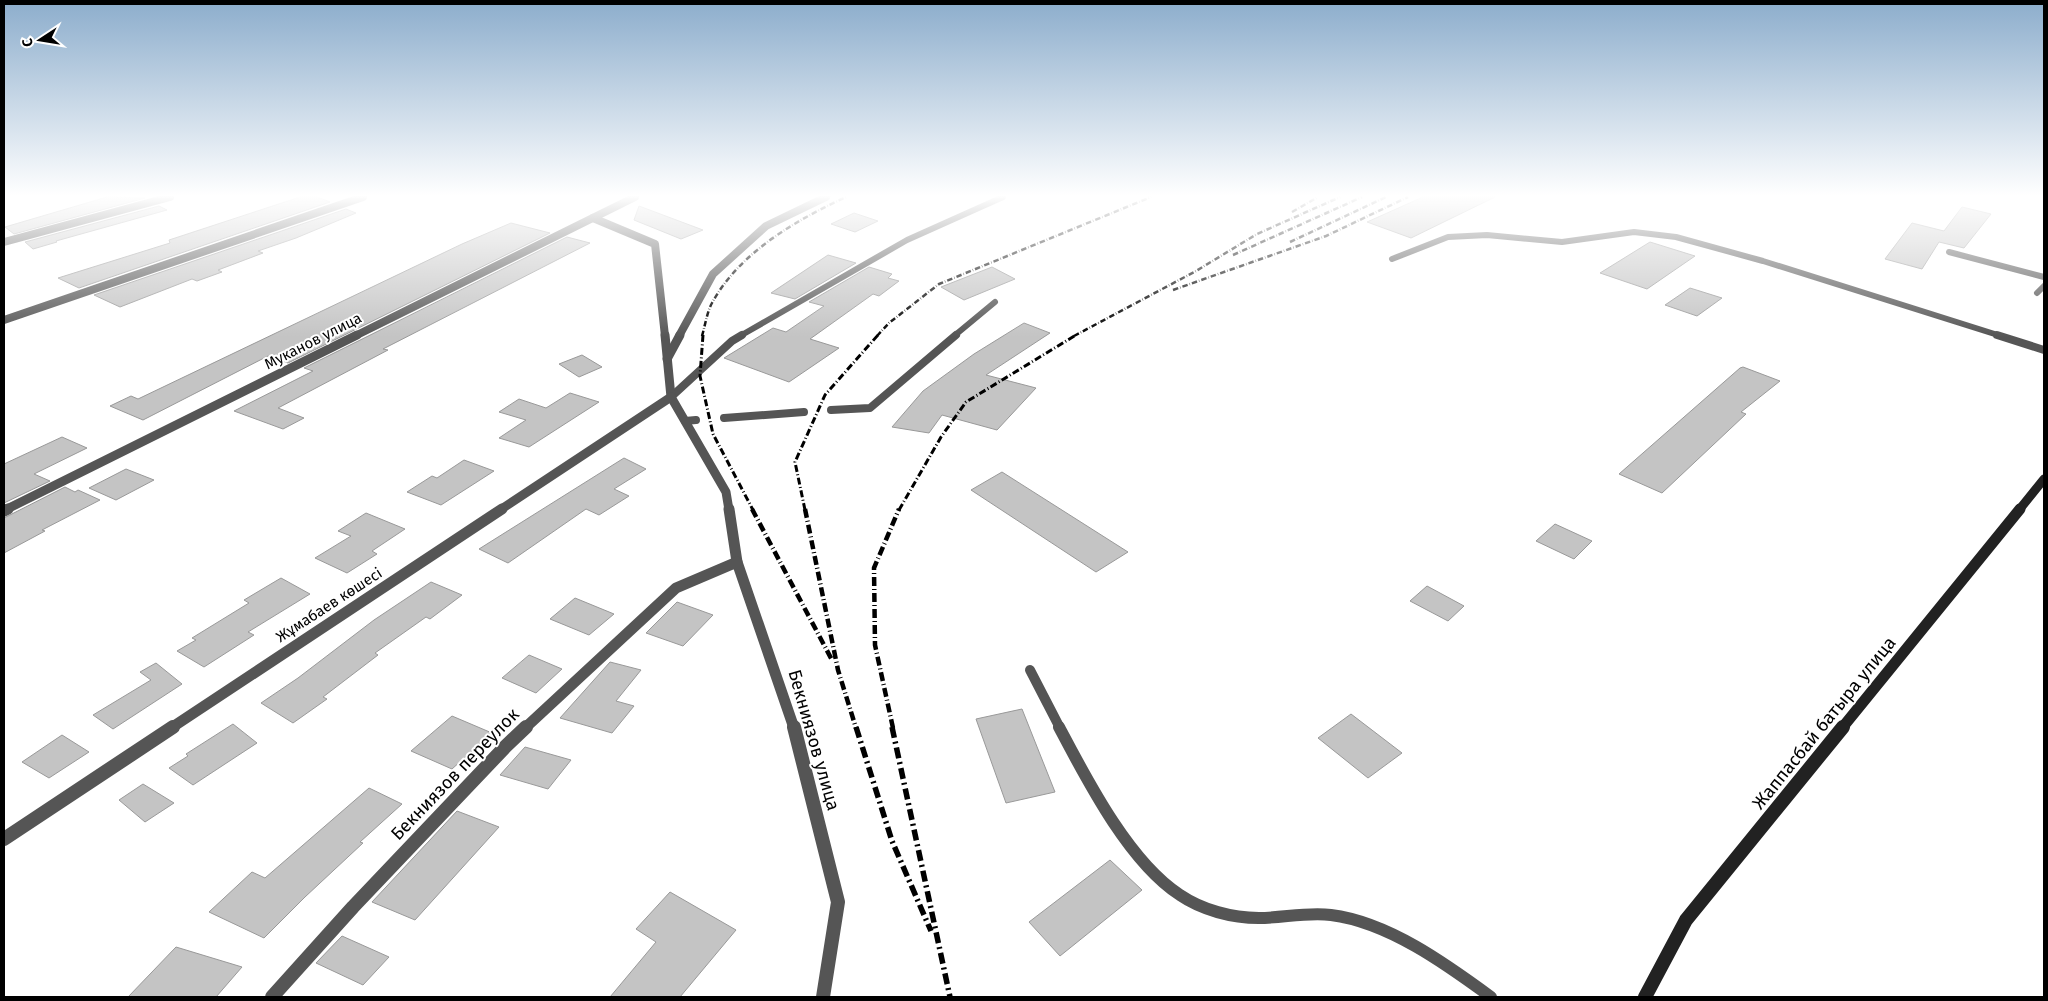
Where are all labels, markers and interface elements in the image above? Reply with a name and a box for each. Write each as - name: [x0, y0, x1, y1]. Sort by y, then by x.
- north arrow: [15, 15, 65, 65]
- text: С: [19, 37, 37, 48]
- street label: Муканов улица: [261, 309, 365, 373]
- street label: Жұмабаев көшесі: [273, 564, 385, 646]
- street label: Жаппасбай батыра улица: [1748, 632, 1900, 814]
- street label: Бекниязов улица: [783, 667, 845, 813]
- street label: Бекниязов переулок: [386, 703, 524, 845]

